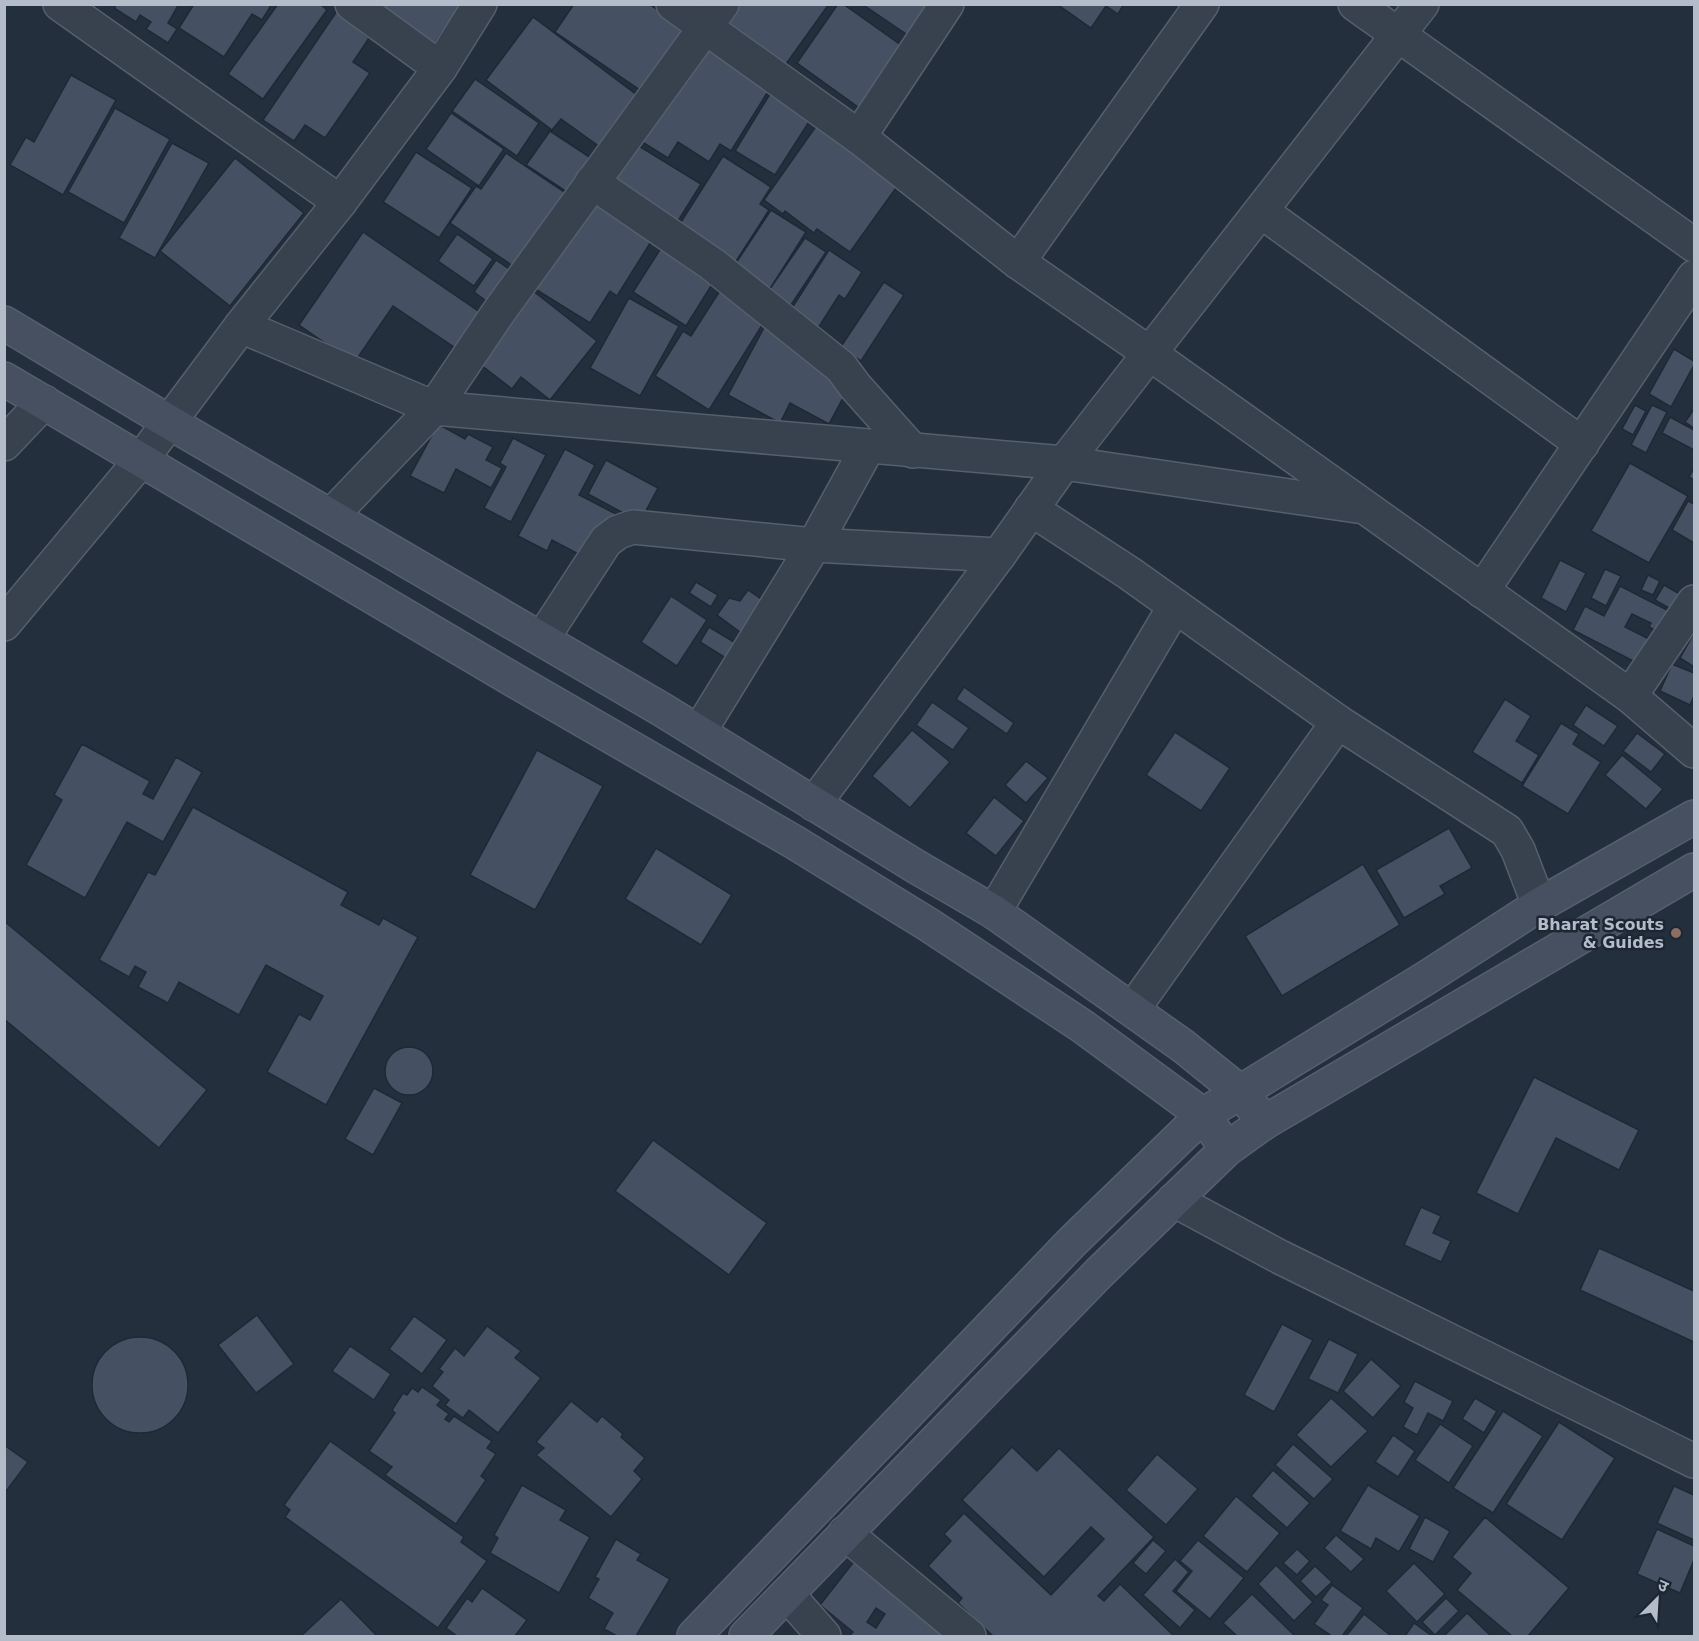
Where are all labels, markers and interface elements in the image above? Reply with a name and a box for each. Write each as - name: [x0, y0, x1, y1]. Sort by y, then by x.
- place label: Bharat Scouts & Guides: [1537, 915, 1664, 952]
- marker: Bharat Scouts & Guides: [1669, 926, 1683, 940]
- north arrow: [1627, 1569, 1687, 1629]
- text: उ: [1655, 1575, 1672, 1597]

